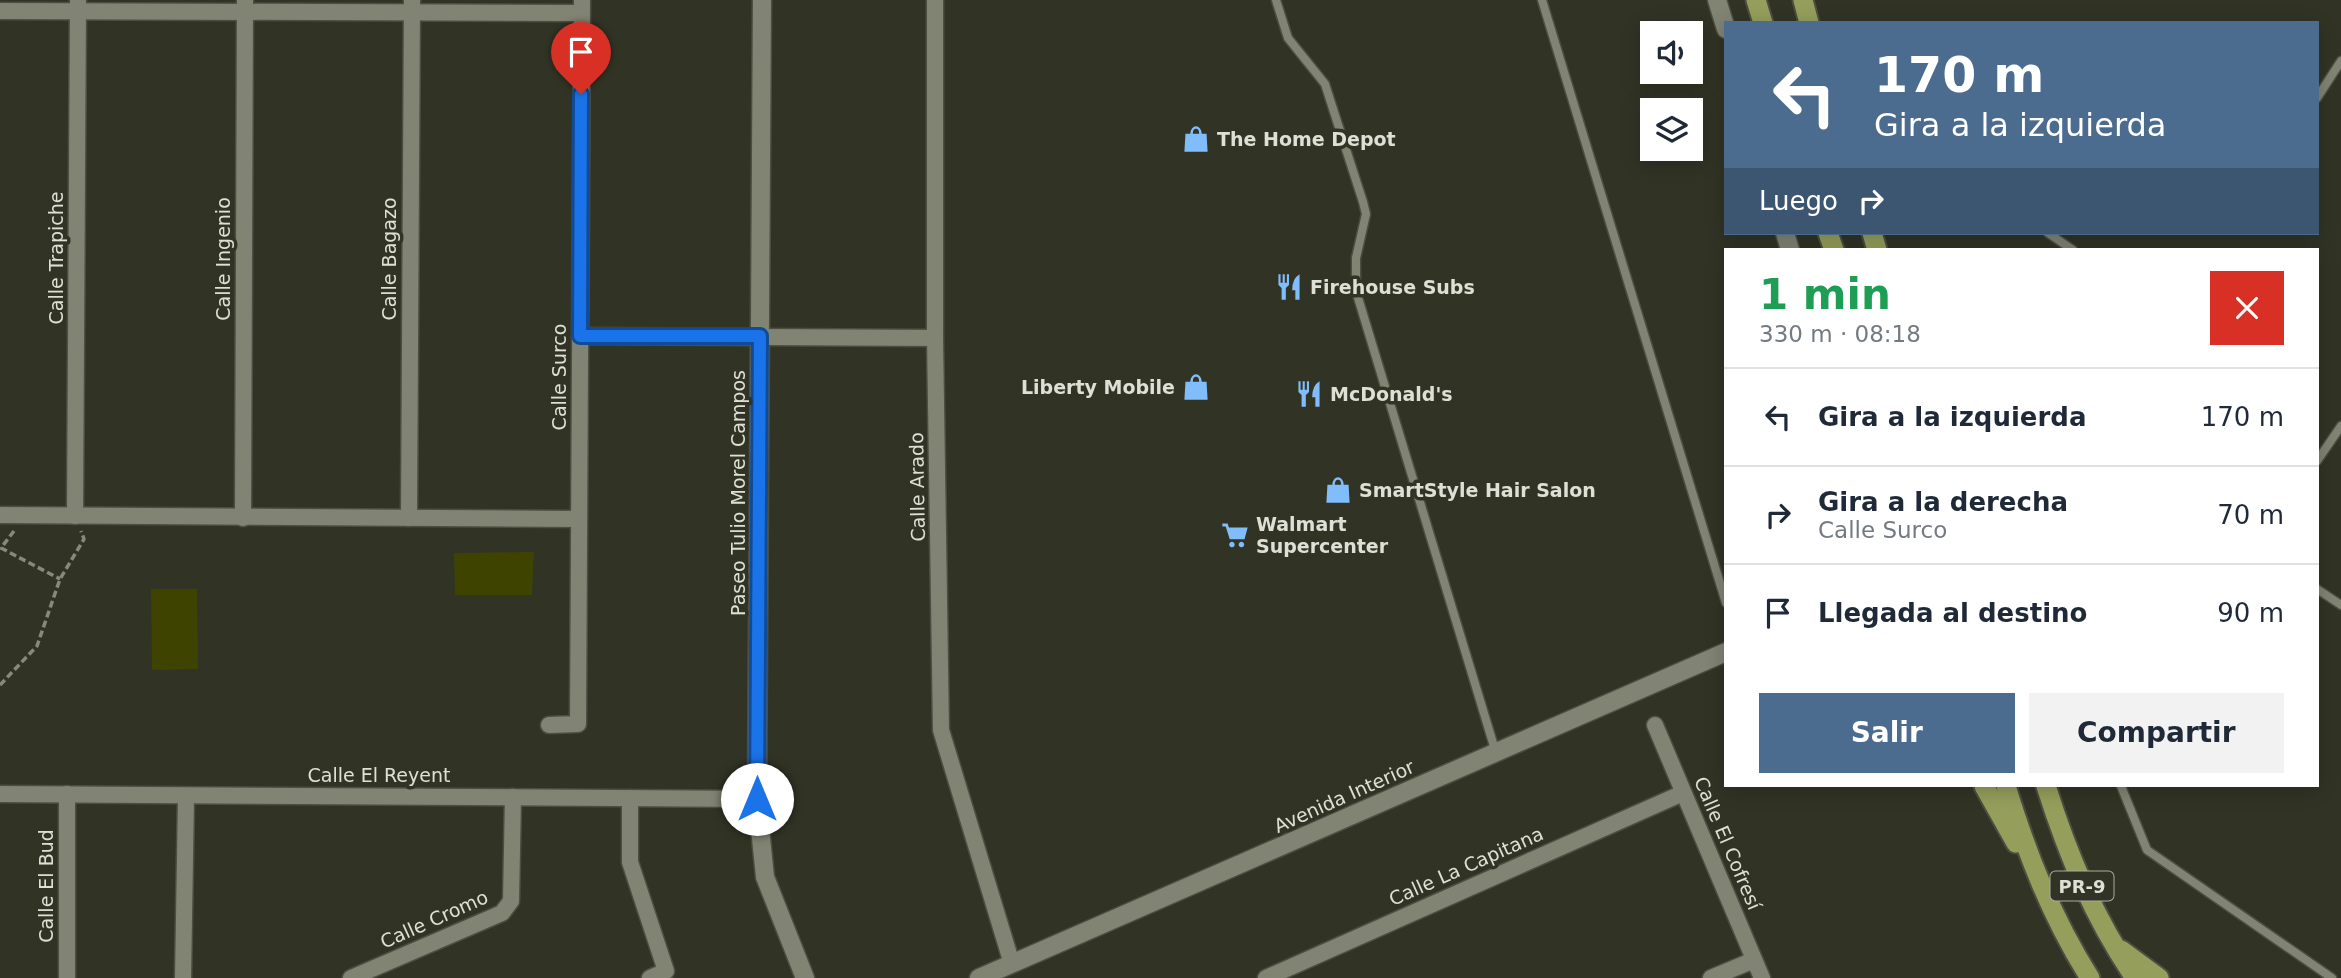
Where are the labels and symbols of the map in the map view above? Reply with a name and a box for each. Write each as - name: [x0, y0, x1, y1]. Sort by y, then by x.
- pin: [551, 22, 611, 94]
- shop icon: The Home Depot: [1181, 124, 1211, 154]
- place label: The Home Depot: [1217, 128, 1396, 150]
- street label: Calle Trapiche: [45, 192, 67, 324]
- street label: Calle Ingenio: [212, 197, 234, 321]
- street label: Calle Bagazo: [378, 197, 400, 321]
- restaurant icon: Firehouse Subs: [1274, 272, 1304, 302]
- place label: Firehouse Subs: [1310, 276, 1475, 298]
- street label: Calle Surco: [548, 324, 570, 430]
- street label: Paseo Tulio Morel Campos: [727, 370, 749, 616]
- shop icon: Liberty Mobile: [1181, 372, 1211, 402]
- place label: Liberty Mobile: [1021, 376, 1175, 398]
- restaurant icon: McDonald's: [1294, 379, 1324, 409]
- place label: McDonald's: [1330, 383, 1453, 405]
- street label: Calle Arado: [905, 432, 929, 542]
- shop icon: SmartStyle Hair Salon: [1323, 475, 1353, 505]
- place label: SmartStyle Hair Salon: [1359, 479, 1596, 501]
- place label: Walmart Supercenter: [1256, 513, 1389, 557]
- supermarket icon: Walmart Supercenter: [1220, 520, 1250, 550]
- street label: Avenida Interior: [1270, 755, 1418, 837]
- position arrow: [720, 762, 794, 836]
- street label: Calle El Reyent: [308, 764, 450, 786]
- street label: Calle El Cofresí: [1690, 773, 1766, 913]
- street label: Calle La Capitana: [1385, 822, 1547, 910]
- street label: Calle El Bud: [35, 829, 57, 943]
- road number: PR-9: [2050, 872, 2114, 900]
- street label: Calle Cromo: [377, 885, 491, 953]

